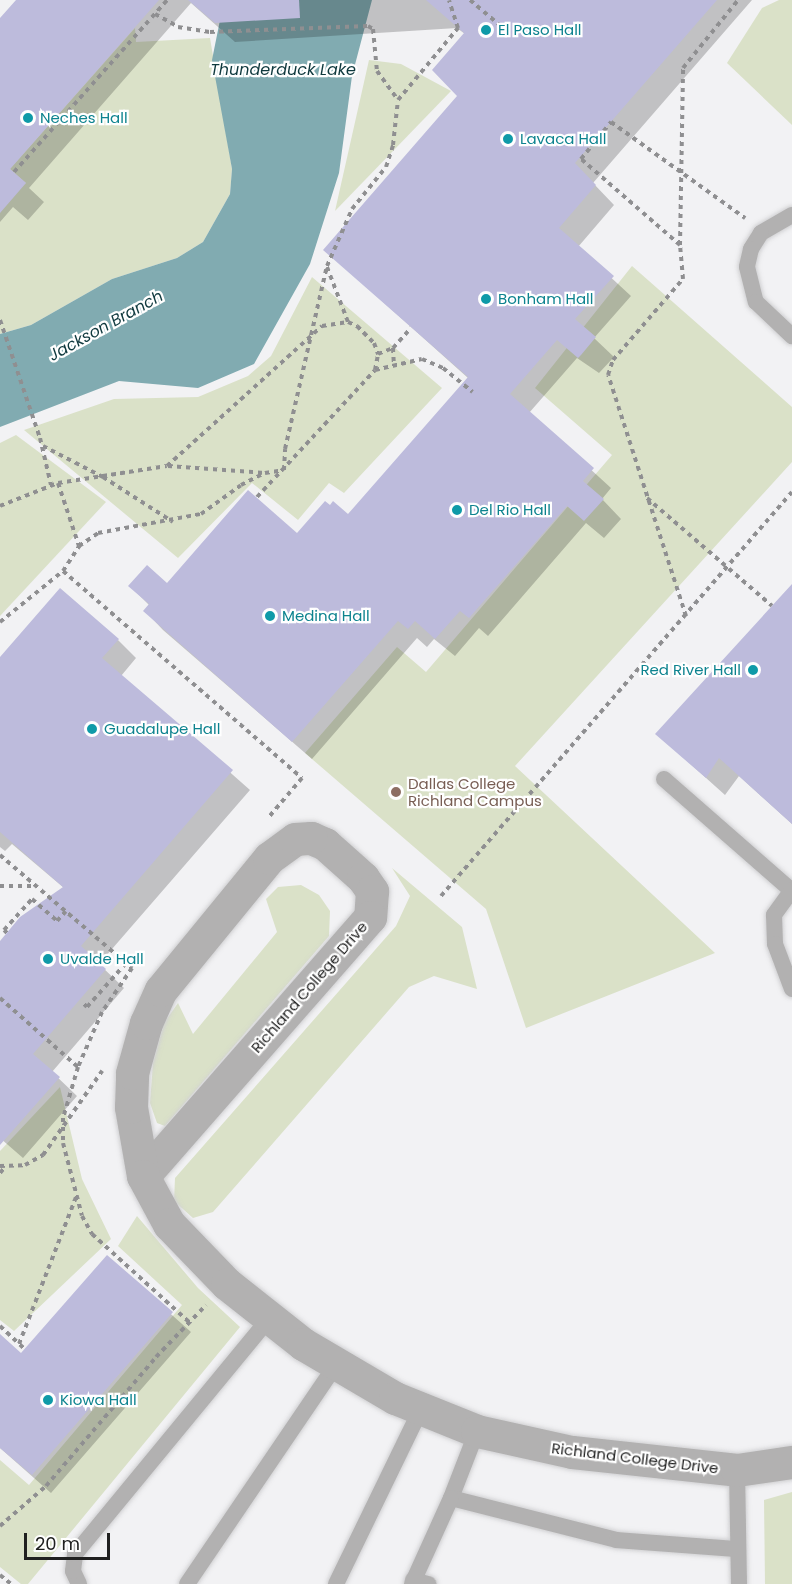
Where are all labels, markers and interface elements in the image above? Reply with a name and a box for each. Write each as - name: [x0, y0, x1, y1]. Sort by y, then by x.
- place label: El Paso Hall: [498, 21, 582, 39]
- marker: El Paso Hall: [479, 23, 493, 37]
- water label: Thunderduck Lake: [210, 60, 356, 80]
- place label: Neches Hall: [40, 109, 128, 127]
- marker: Neches Hall: [21, 111, 35, 125]
- place label: Lavaca Hall: [520, 130, 606, 148]
- marker: Lavaca Hall: [501, 132, 515, 146]
- water label: Jackson Branch: [46, 287, 166, 365]
- place label: Bonham Hall: [498, 290, 593, 308]
- marker: Bonham Hall: [479, 292, 493, 306]
- place label: Del Rio Hall: [469, 501, 551, 519]
- marker: Del Rio Hall: [450, 503, 464, 517]
- place label: Medina Hall: [282, 607, 370, 625]
- marker: Medina Hall: [263, 609, 277, 623]
- place label: Red River Hall: [640, 661, 741, 679]
- marker: Red River Hall: [746, 663, 760, 677]
- place label: Guadalupe Hall: [104, 720, 220, 738]
- marker: Guadalupe Hall: [85, 722, 99, 736]
- place label: Dallas College Richland Campus: [408, 774, 542, 809]
- marker: Dallas College Richland Campus: [389, 785, 403, 799]
- street label: Richland College Drive: [247, 918, 371, 1056]
- place label: Uvalde Hall: [60, 950, 144, 968]
- marker: Uvalde Hall: [41, 952, 55, 966]
- place label: Kiowa Hall: [60, 1391, 137, 1409]
- marker: Kiowa Hall: [41, 1393, 55, 1407]
- street label: Richland College Drive: [551, 1439, 719, 1477]
- scale bar: [27, 1521, 112, 1559]
- text: 20 m: [35, 1531, 80, 1556]

